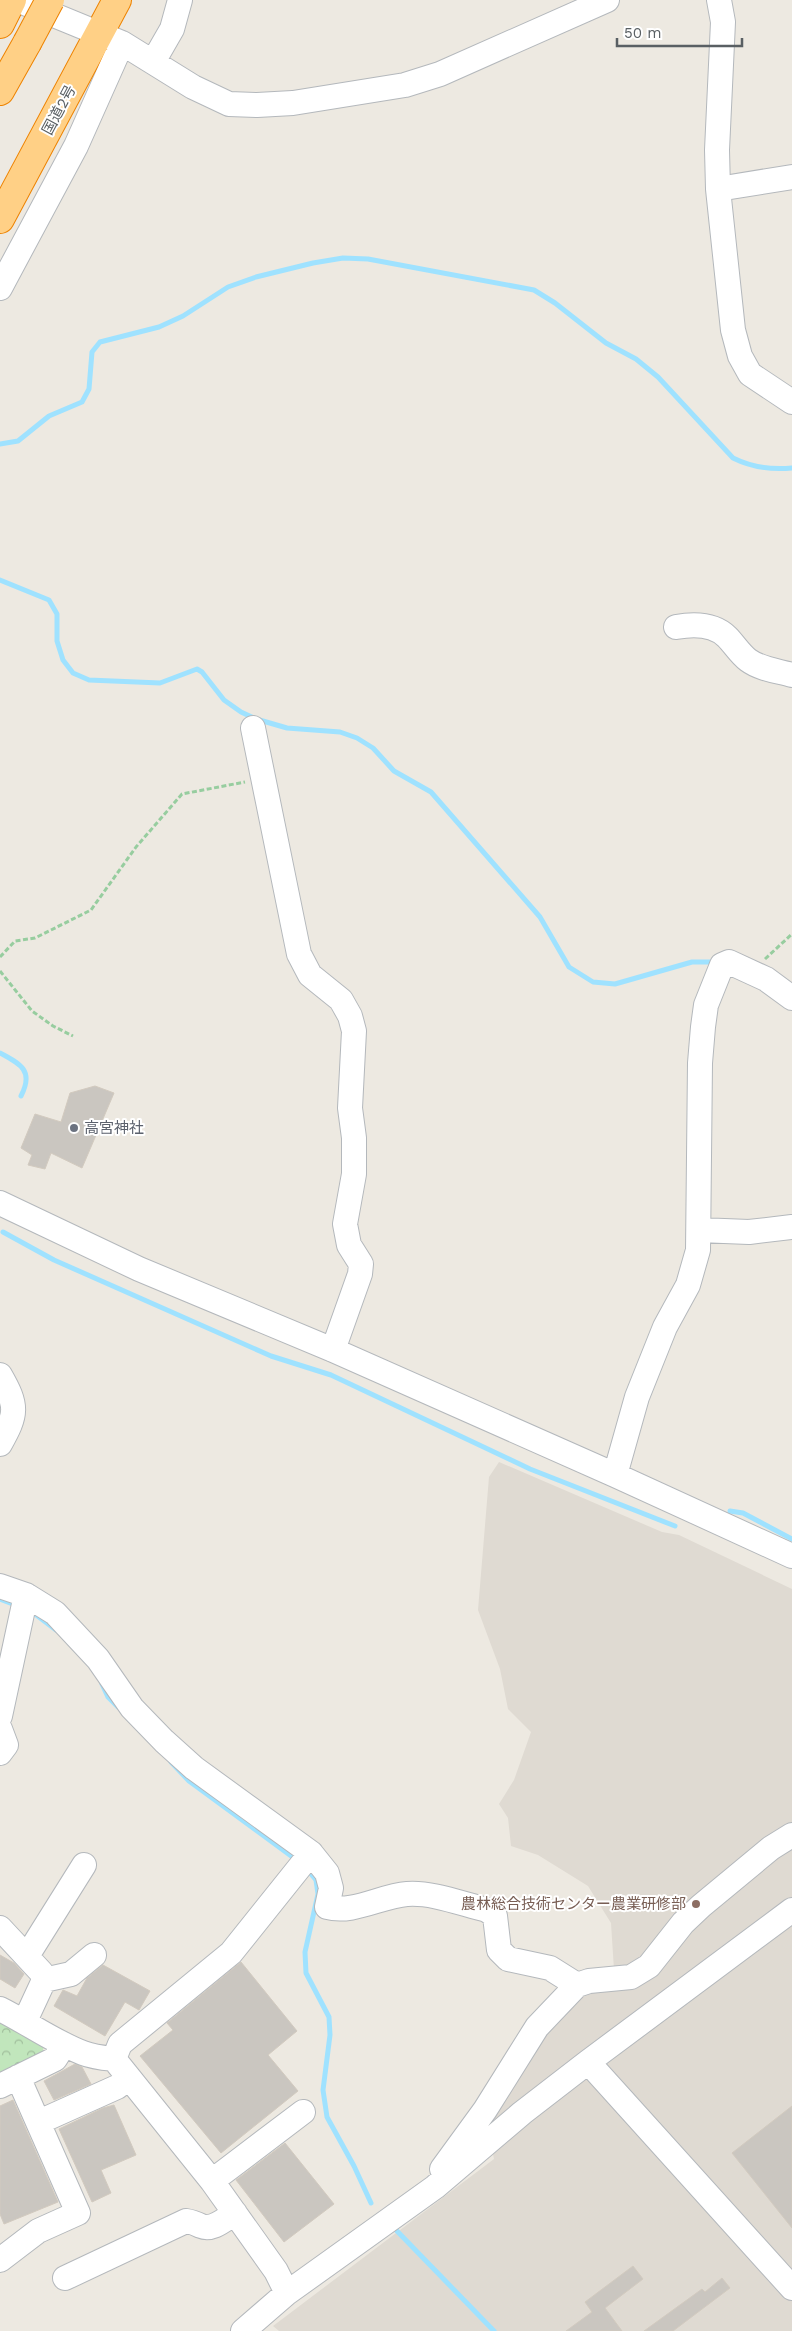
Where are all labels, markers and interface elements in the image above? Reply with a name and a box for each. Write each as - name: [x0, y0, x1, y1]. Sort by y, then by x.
- scale bar: [617, 15, 742, 47]
- text: 50 m: [624, 24, 661, 42]
- street label: 国道2号: [38, 82, 80, 138]
- place label: 高宮神社: [84, 1119, 144, 1137]
- marker: 高宮神社: [68, 1122, 80, 1134]
- place label: 農林総合技術センター農業研修部: [461, 1895, 686, 1913]
- marker: 農林総合技術センター農業研修部: [690, 1898, 702, 1910]

